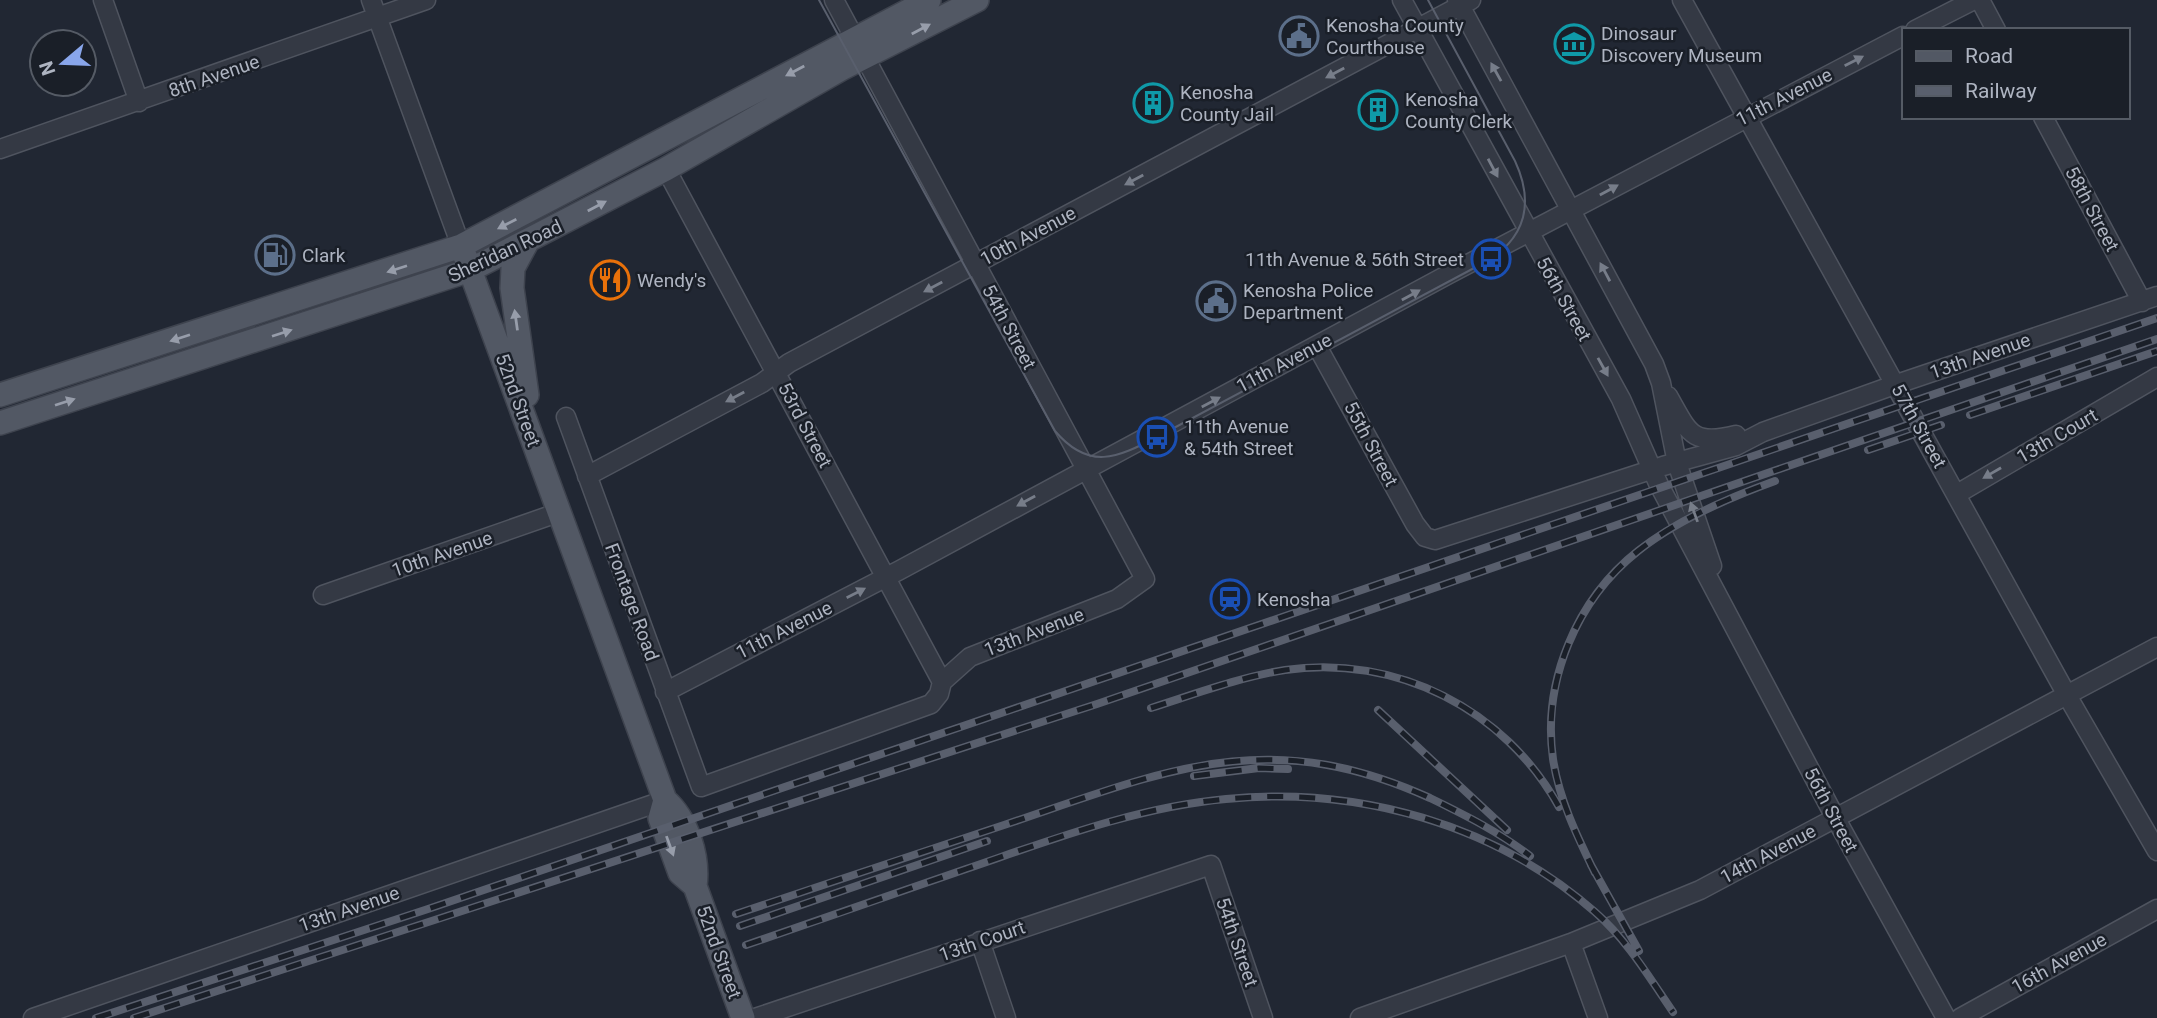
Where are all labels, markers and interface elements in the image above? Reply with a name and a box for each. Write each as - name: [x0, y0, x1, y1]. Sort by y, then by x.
- place label: Kenosha County Courthouse: [1326, 14, 1464, 59]
- public building icon: Kenosha County Courthouse: [1278, 15, 1320, 57]
- place label: Dinosaur Discovery Museum: [1601, 22, 1762, 67]
- one-way arrow: [911, 23, 931, 35]
- museum icon: Dinosaur Discovery Museum: [1553, 23, 1595, 65]
- north arrow: [28, 28, 98, 98]
- legend: [1902, 28, 2129, 119]
- text: Road: [1965, 44, 2013, 68]
- street label: 8th Avenue: [166, 50, 262, 102]
- one-way arrow: [1844, 56, 1864, 67]
- text: N: [34, 58, 60, 78]
- one-way arrow: [1490, 62, 1502, 82]
- street label: 11th Avenue: [1732, 63, 1836, 131]
- one-way arrow: [785, 65, 804, 77]
- one-way arrow: [1325, 67, 1345, 78]
- text: Railway: [1965, 79, 2037, 103]
- place label: Kenosha County Jail: [1180, 81, 1274, 126]
- building icon: Kenosha County Jail: [1132, 82, 1174, 124]
- place label: Kenosha County Clerk: [1405, 88, 1513, 133]
- building icon: Kenosha County Clerk: [1357, 89, 1399, 131]
- one-way arrow: [1487, 158, 1498, 178]
- street label: 58th Street: [2060, 163, 2124, 255]
- one-way arrow: [1124, 174, 1144, 185]
- one-way arrow: [1600, 185, 1620, 197]
- one-way arrow: [587, 201, 607, 212]
- street label: 10th Avenue: [976, 201, 1080, 271]
- street label: Sheridan Road: [445, 215, 565, 287]
- one-way arrow: [497, 219, 517, 230]
- fuel station icon: Clark: [254, 234, 296, 276]
- bus stop icon: 11th Avenue & 56th Street: [1470, 238, 1512, 280]
- place label: Clark: [302, 244, 346, 267]
- place label: 11th Avenue & 56th Street: [1245, 248, 1464, 271]
- street label: 56th Street: [1531, 253, 1597, 345]
- restaurant icon: Wendy's: [589, 259, 631, 301]
- one-way arrow: [1599, 262, 1611, 282]
- one-way arrow: [386, 264, 407, 275]
- place label: Wendy's: [637, 269, 706, 292]
- place label: Kenosha Police Department: [1243, 279, 1373, 324]
- public building icon: Kenosha Police Department: [1195, 280, 1237, 322]
- one-way arrow: [923, 281, 943, 292]
- street label: 54th Street: [977, 281, 1041, 373]
- one-way arrow: [1401, 289, 1421, 301]
- one-way arrow: [511, 309, 522, 331]
- one-way arrow: [271, 327, 292, 338]
- street label: 11th Avenue: [1232, 328, 1336, 398]
- street label: 13th Avenue: [1927, 328, 2033, 384]
- one-way arrow: [169, 333, 190, 344]
- street label: 52nd Street: [491, 350, 545, 450]
- one-way arrow: [1597, 357, 1609, 377]
- street label: 53rd Street: [773, 378, 837, 472]
- street label: 57th Street: [1886, 380, 1952, 472]
- one-way arrow: [725, 392, 745, 403]
- one-way arrow: [1201, 396, 1220, 408]
- one-way arrow: [55, 397, 76, 407]
- street label: 55th Street: [1339, 398, 1403, 490]
- street label: 13th Court: [2012, 404, 2102, 468]
- place label: 11th Avenue & 54th Street: [1184, 415, 1293, 460]
- bus stop icon: 11th Avenue & 54th Street: [1136, 416, 1178, 458]
- one-way arrow: [1983, 467, 2002, 479]
- one-way arrow: [1016, 495, 1035, 507]
- one-way arrow: [1689, 501, 1700, 522]
- street label: 10th Avenue: [389, 526, 495, 582]
- street label: Frontage Road: [600, 540, 664, 664]
- station icon: Kenosha: [1209, 578, 1251, 620]
- one-way arrow: [846, 587, 866, 598]
- place label: Kenosha: [1257, 588, 1331, 611]
- street label: 11th Avenue: [732, 596, 836, 664]
- street label: 13th Avenue: [981, 602, 1087, 662]
- street label: 56th Street: [1799, 764, 1863, 856]
- street label: 14th Avenue: [1716, 819, 1820, 889]
- one-way arrow: [665, 836, 676, 857]
- street label: 13th Avenue: [296, 881, 402, 937]
- street label: 54th Street: [1211, 894, 1263, 990]
- street label: 52nd Street: [692, 902, 746, 1002]
- street label: 13th Court: [936, 916, 1028, 966]
- street label: 16th Avenue: [2008, 928, 2110, 998]

